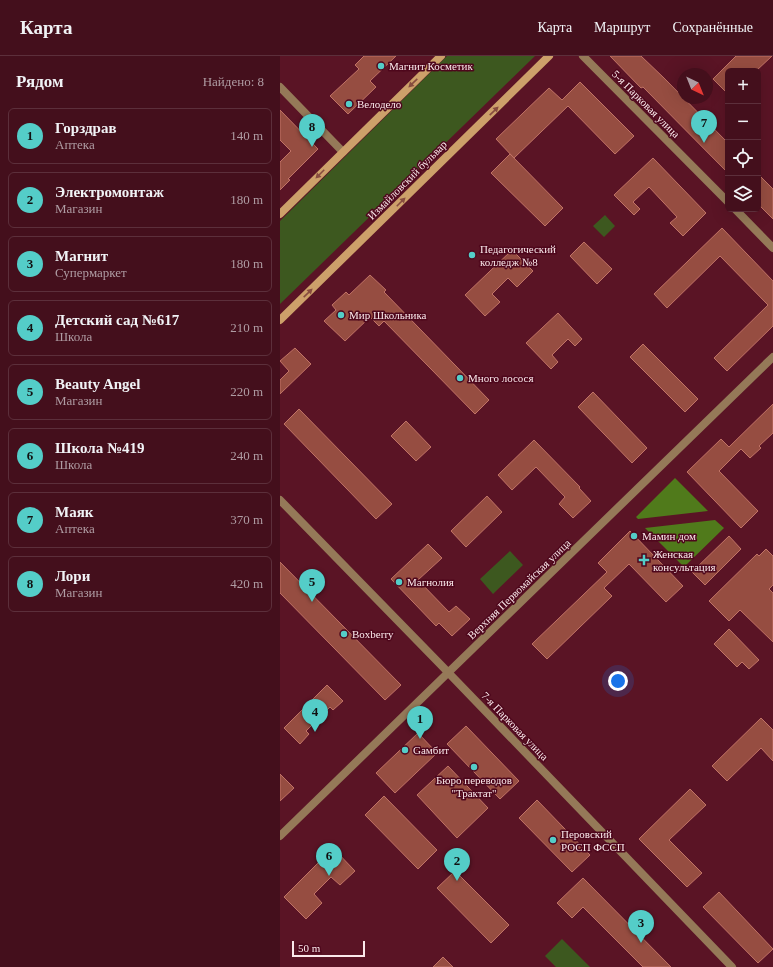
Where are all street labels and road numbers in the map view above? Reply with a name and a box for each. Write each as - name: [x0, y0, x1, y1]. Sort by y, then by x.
- street label: 5-я Парковая улица: [610, 68, 682, 140]
- street label: Измайловский бульвар: [365, 138, 449, 222]
- street label: Верхняя Первомайская улица: [465, 537, 573, 641]
- street label: 7-я Парковая улица: [479, 689, 551, 763]

